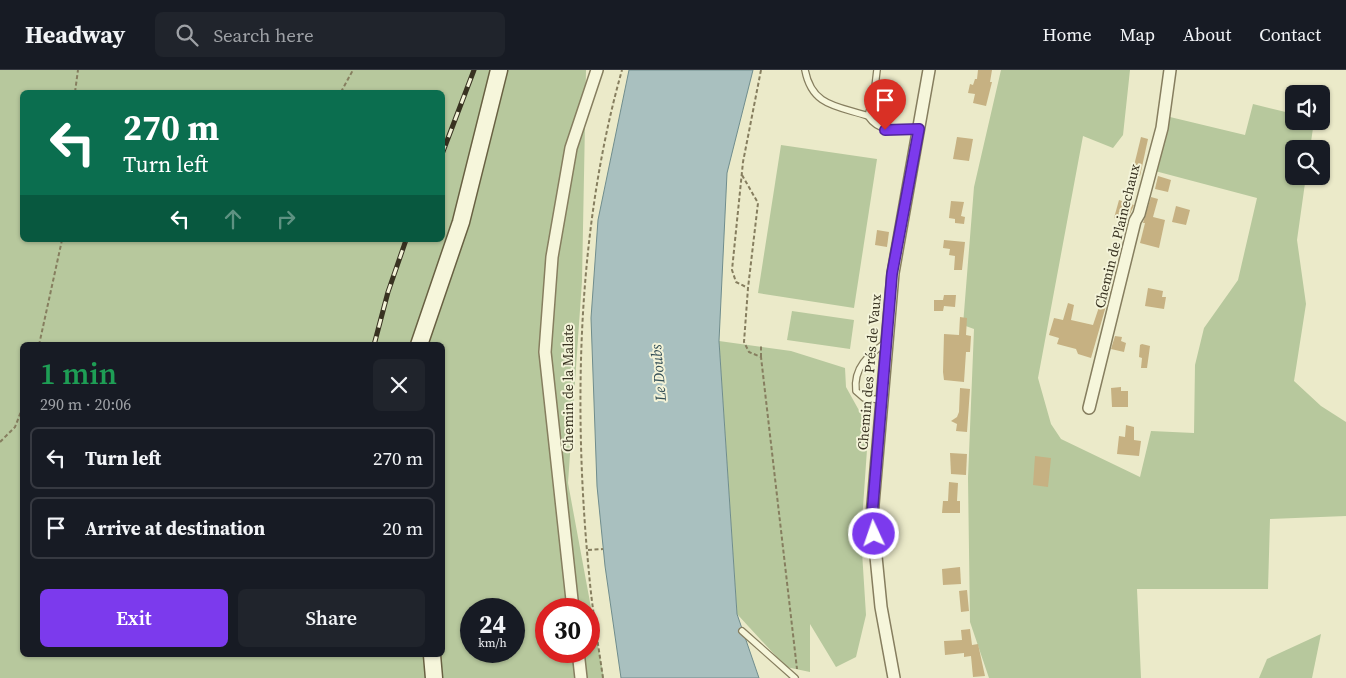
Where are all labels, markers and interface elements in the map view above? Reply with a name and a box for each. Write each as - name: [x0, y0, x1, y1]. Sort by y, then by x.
- search box: [155, 12, 505, 57]
- text: Headway: [25, 18, 125, 51]
- icon: search: [173, 21, 201, 49]
- text: Search here: [213, 22, 314, 48]
- text: Home: [1043, 22, 1092, 47]
- text: Map: [1120, 22, 1155, 47]
- text: About: [1183, 22, 1231, 47]
- text: Contact: [1259, 22, 1321, 47]
- pin: [864, 79, 906, 130]
- map controls: [1285, 85, 1330, 185]
- button: sound: [1285, 85, 1330, 130]
- icon: arrive: [871, 86, 899, 114]
- text: 270 m: [123, 104, 219, 152]
- icon: left: [40, 110, 105, 175]
- button: search: [1285, 140, 1330, 185]
- text: Turn left: [123, 149, 208, 179]
- street label: Chemin de Plainechaux: [1089, 161, 1145, 310]
- icon: left: [166, 205, 194, 233]
- icon: ahead: [219, 205, 247, 233]
- icon: right: [272, 205, 300, 233]
- street label: Chemin des Prés de Vaux: [852, 293, 886, 451]
- street label: Chemin de la Malate: [558, 324, 578, 452]
- water label: Le Doubs: [645, 343, 671, 403]
- text: 1 min: [40, 353, 117, 394]
- button: close: [373, 359, 425, 411]
- text: 290 m · 20:06: [40, 393, 131, 415]
- icon: left: [42, 444, 70, 472]
- text: Turn left: [85, 445, 161, 471]
- text: 270 m: [373, 445, 423, 471]
- position arrow: [847, 507, 899, 559]
- icon: arrive: [42, 514, 70, 542]
- text: Arrive at destination: [85, 515, 265, 541]
- text: 20 m: [382, 515, 423, 541]
- button: Exit: [40, 589, 228, 647]
- button: Share: [238, 589, 425, 647]
- speed limit sign: 30: [535, 598, 600, 663]
- text: 24: [479, 607, 506, 641]
- text: km/h: [478, 635, 507, 651]

